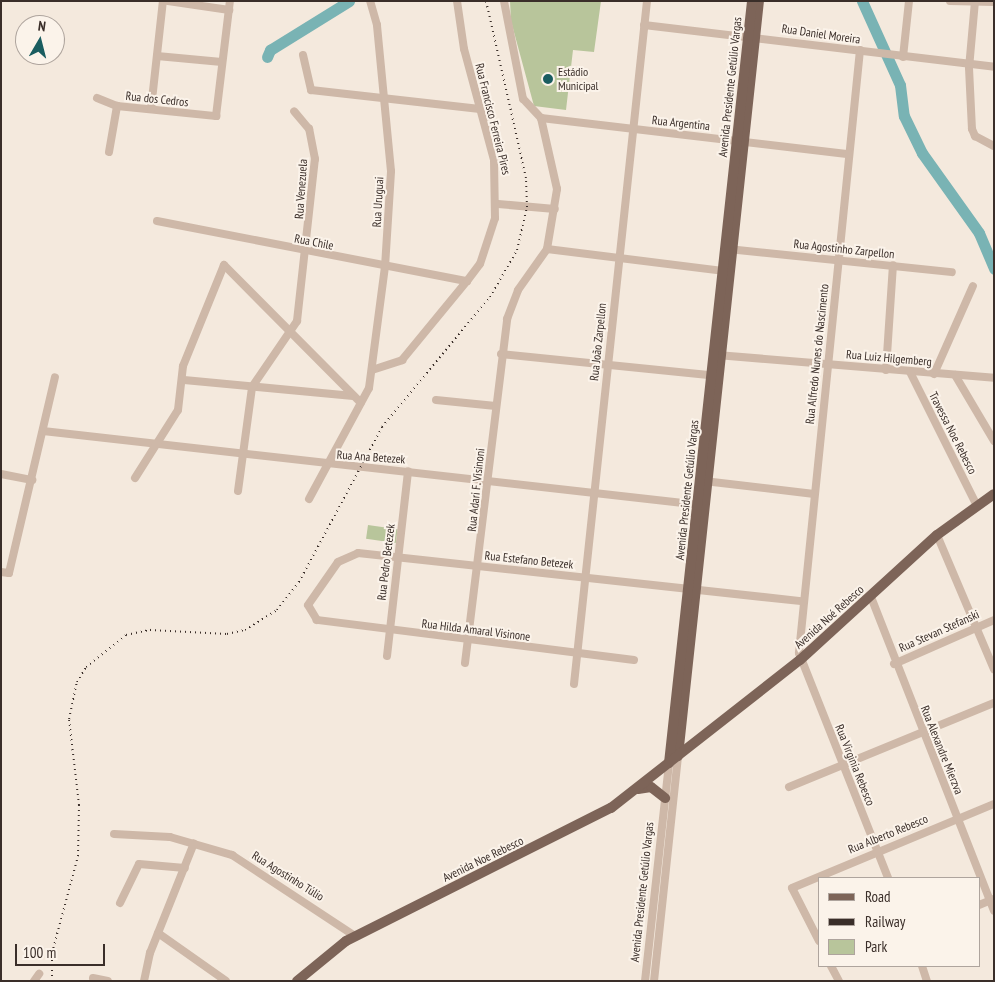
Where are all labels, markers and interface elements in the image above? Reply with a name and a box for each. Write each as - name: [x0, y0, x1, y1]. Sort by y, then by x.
- north arrow: [15, 15, 65, 65]
- street label: Avenida Presidente Getúlio Vargas: [715, 16, 745, 158]
- text: N: [37, 17, 47, 36]
- street label: Rua Daniel Moreira: [781, 21, 861, 47]
- street label: Rua Francisco Ferreira Pires: [472, 62, 514, 176]
- place label: Estádio Municipal: [558, 65, 598, 93]
- marker: Estádio Municipal: [542, 73, 554, 85]
- street label: Rua dos Cedros: [125, 89, 189, 109]
- street label: Rua Argentina: [651, 113, 711, 133]
- street label: Rua Venezuela: [292, 158, 310, 220]
- street label: Rua Uruguai: [369, 176, 387, 228]
- street label: Rua Chile: [293, 231, 335, 253]
- street label: Rua Agostinho Zarpellon: [793, 237, 895, 261]
- street label: Rua Alfredo Nunes do Nascimento: [802, 283, 832, 425]
- street label: Rua João Zarpellon: [587, 302, 609, 382]
- street label: Rua Luiz Hilgemberg: [845, 347, 933, 369]
- street label: Travessa Noe Rebesco: [926, 389, 980, 477]
- street label: Avenida Presidente Getúlio Vargas: [672, 419, 702, 561]
- street label: Rua Ana Betezek: [336, 447, 406, 467]
- street label: Rua Adari F. Visinoni: [464, 447, 488, 533]
- street label: Rua Pedro Betezek: [374, 523, 398, 601]
- street label: Rua Estefano Betezek: [484, 548, 574, 572]
- street label: Avenida Noé Rebesco: [791, 582, 867, 652]
- street label: Rua Stevan Stefanski: [897, 607, 981, 655]
- street label: Rua Hilda Amaral Visinone: [421, 616, 531, 644]
- street label: Rua Alexandre Mierzva: [918, 703, 966, 797]
- street label: Rua Virginia Rebesco: [832, 722, 878, 808]
- street label: Rua Alberto Rebesco: [846, 811, 930, 857]
- street label: Avenida Presidente Getúlio Vargas: [627, 821, 657, 963]
- street label: Avenida Noe Rebesco: [440, 833, 526, 885]
- street label: Rua Agostinho Túlio: [249, 848, 327, 904]
- legend: [818, 877, 980, 967]
- text: Road: [865, 887, 891, 906]
- text: Railway: [865, 912, 905, 931]
- scale bar: [18, 934, 108, 966]
- text: Park: [865, 937, 887, 956]
- text: 100 m: [23, 943, 56, 962]

